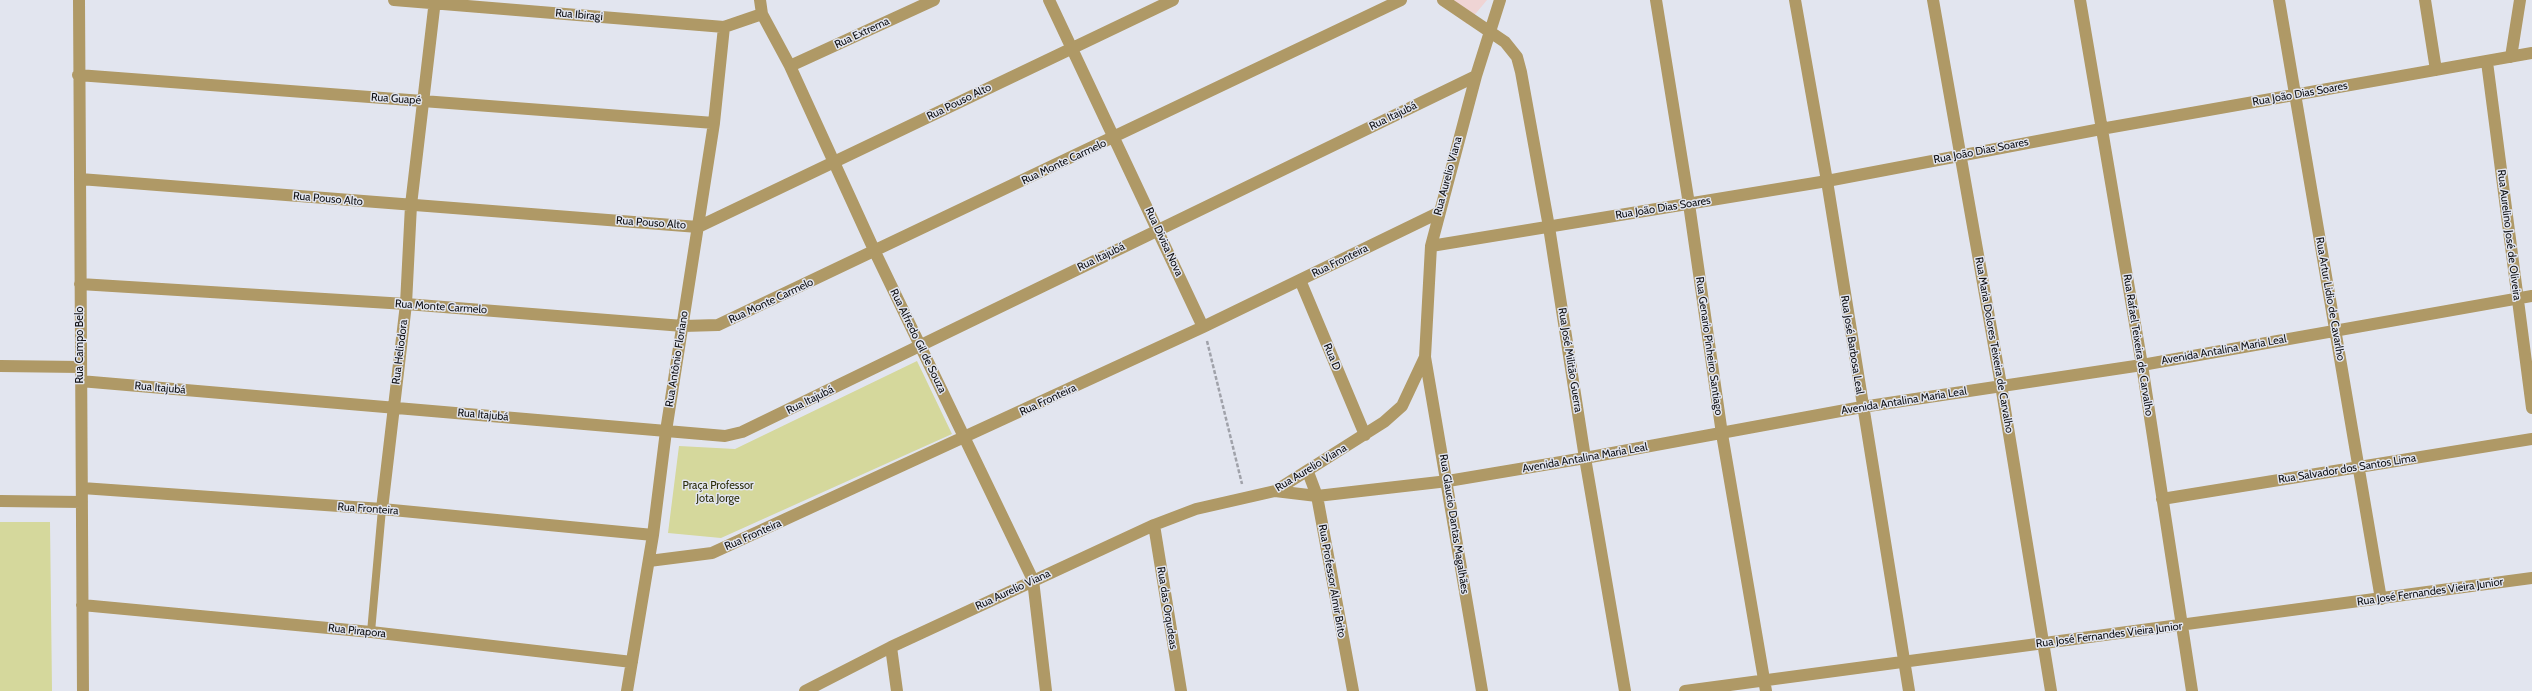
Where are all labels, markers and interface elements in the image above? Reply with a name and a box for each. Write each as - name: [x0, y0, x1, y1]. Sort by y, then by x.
- street label: Rua Ibiragi: [555, 6, 603, 24]
- street label: Rua Extrema: [833, 15, 891, 51]
- street label: Rua João Dias Soares: [2251, 79, 2349, 109]
- street label: Rua Pouso Alto: [925, 81, 993, 123]
- street label: Rua Guapé: [371, 91, 421, 107]
- street label: Rua Itajubá: [1367, 99, 1419, 133]
- street label: Rua Aurelio Viana: [1431, 135, 1465, 217]
- street label: Rua João Dias Soares: [1932, 135, 2030, 167]
- street label: Rua Monte Carmelo: [1019, 137, 1109, 187]
- street label: Rua Aurelino José de Oliveira: [2494, 169, 2524, 301]
- street label: Rua Pouso Alto: [293, 189, 363, 209]
- street label: Rua João Dias Soares: [1614, 194, 1712, 222]
- street label: Rua Divisa Nova: [1142, 205, 1186, 279]
- street label: Rua Pouso Alto: [616, 214, 686, 232]
- street label: Rua Artur Lidio de Cavarlho: [2313, 236, 2347, 362]
- street label: Rua Itajubá: [1075, 240, 1127, 274]
- street label: Rua Fronteira: [1310, 242, 1370, 280]
- street label: Rua Maria Dolores Teixeira de Carvalho: [1972, 256, 2016, 434]
- street label: Rua Rafael Teixeira de Carvalho: [2120, 273, 2156, 417]
- street label: Rua Monte Carmelo: [726, 276, 816, 326]
- street label: Rua Genario Pinheiro Santiago: [1693, 276, 1725, 416]
- street label: Rua Alfredo Gil de Souza: [887, 287, 949, 395]
- street label: Rua José Barbosa Leal: [1838, 295, 1866, 395]
- street label: Rua Monte Carmelo: [395, 297, 487, 317]
- street label: Rua Campo Belo: [73, 306, 87, 384]
- street label: Rua José Militão Guerra: [1555, 307, 1585, 413]
- street label: Rua Antônio Floriano: [663, 310, 691, 408]
- street label: Rua Heliodora: [389, 319, 411, 385]
- street label: Avenida Antalina Maria Leal: [2160, 332, 2288, 368]
- street label: Rua D: [1320, 342, 1344, 372]
- street label: Rua Itajubá: [134, 379, 186, 397]
- street label: Rua Fronteira: [1018, 381, 1078, 419]
- street label: Rua Itajubá: [784, 383, 836, 417]
- street label: Avenida Antalina Maria Leal: [1840, 385, 1968, 417]
- street label: Rua Itajubá: [457, 406, 509, 424]
- street label: Avenida Antalina Maria Leal: [1521, 440, 1649, 476]
- street label: Rua Aurelio Viana: [1273, 441, 1349, 495]
- street label: Rua Salvador dos Santos Lima: [2277, 452, 2417, 486]
- street label: Rua Glaucio Dantas Magalhães: [1436, 453, 1472, 595]
- park label: Praça Professor Jota Jorge: [683, 479, 753, 505]
- street label: Rua Fronteira: [337, 500, 399, 518]
- street label: Rua Fronteira: [722, 517, 784, 553]
- street label: Rua Professor Almir Brito: [1316, 523, 1348, 639]
- street label: Rua das Orqudeas: [1154, 566, 1180, 650]
- street label: Rua Aurelio Viana: [973, 567, 1053, 613]
- street label: Rua José Fernandes Vieira Junior: [2356, 575, 2504, 609]
- street label: Rua José Fernandes Vieira Junior: [2035, 619, 2183, 651]
- street label: Rua Pirapora: [327, 621, 387, 641]

